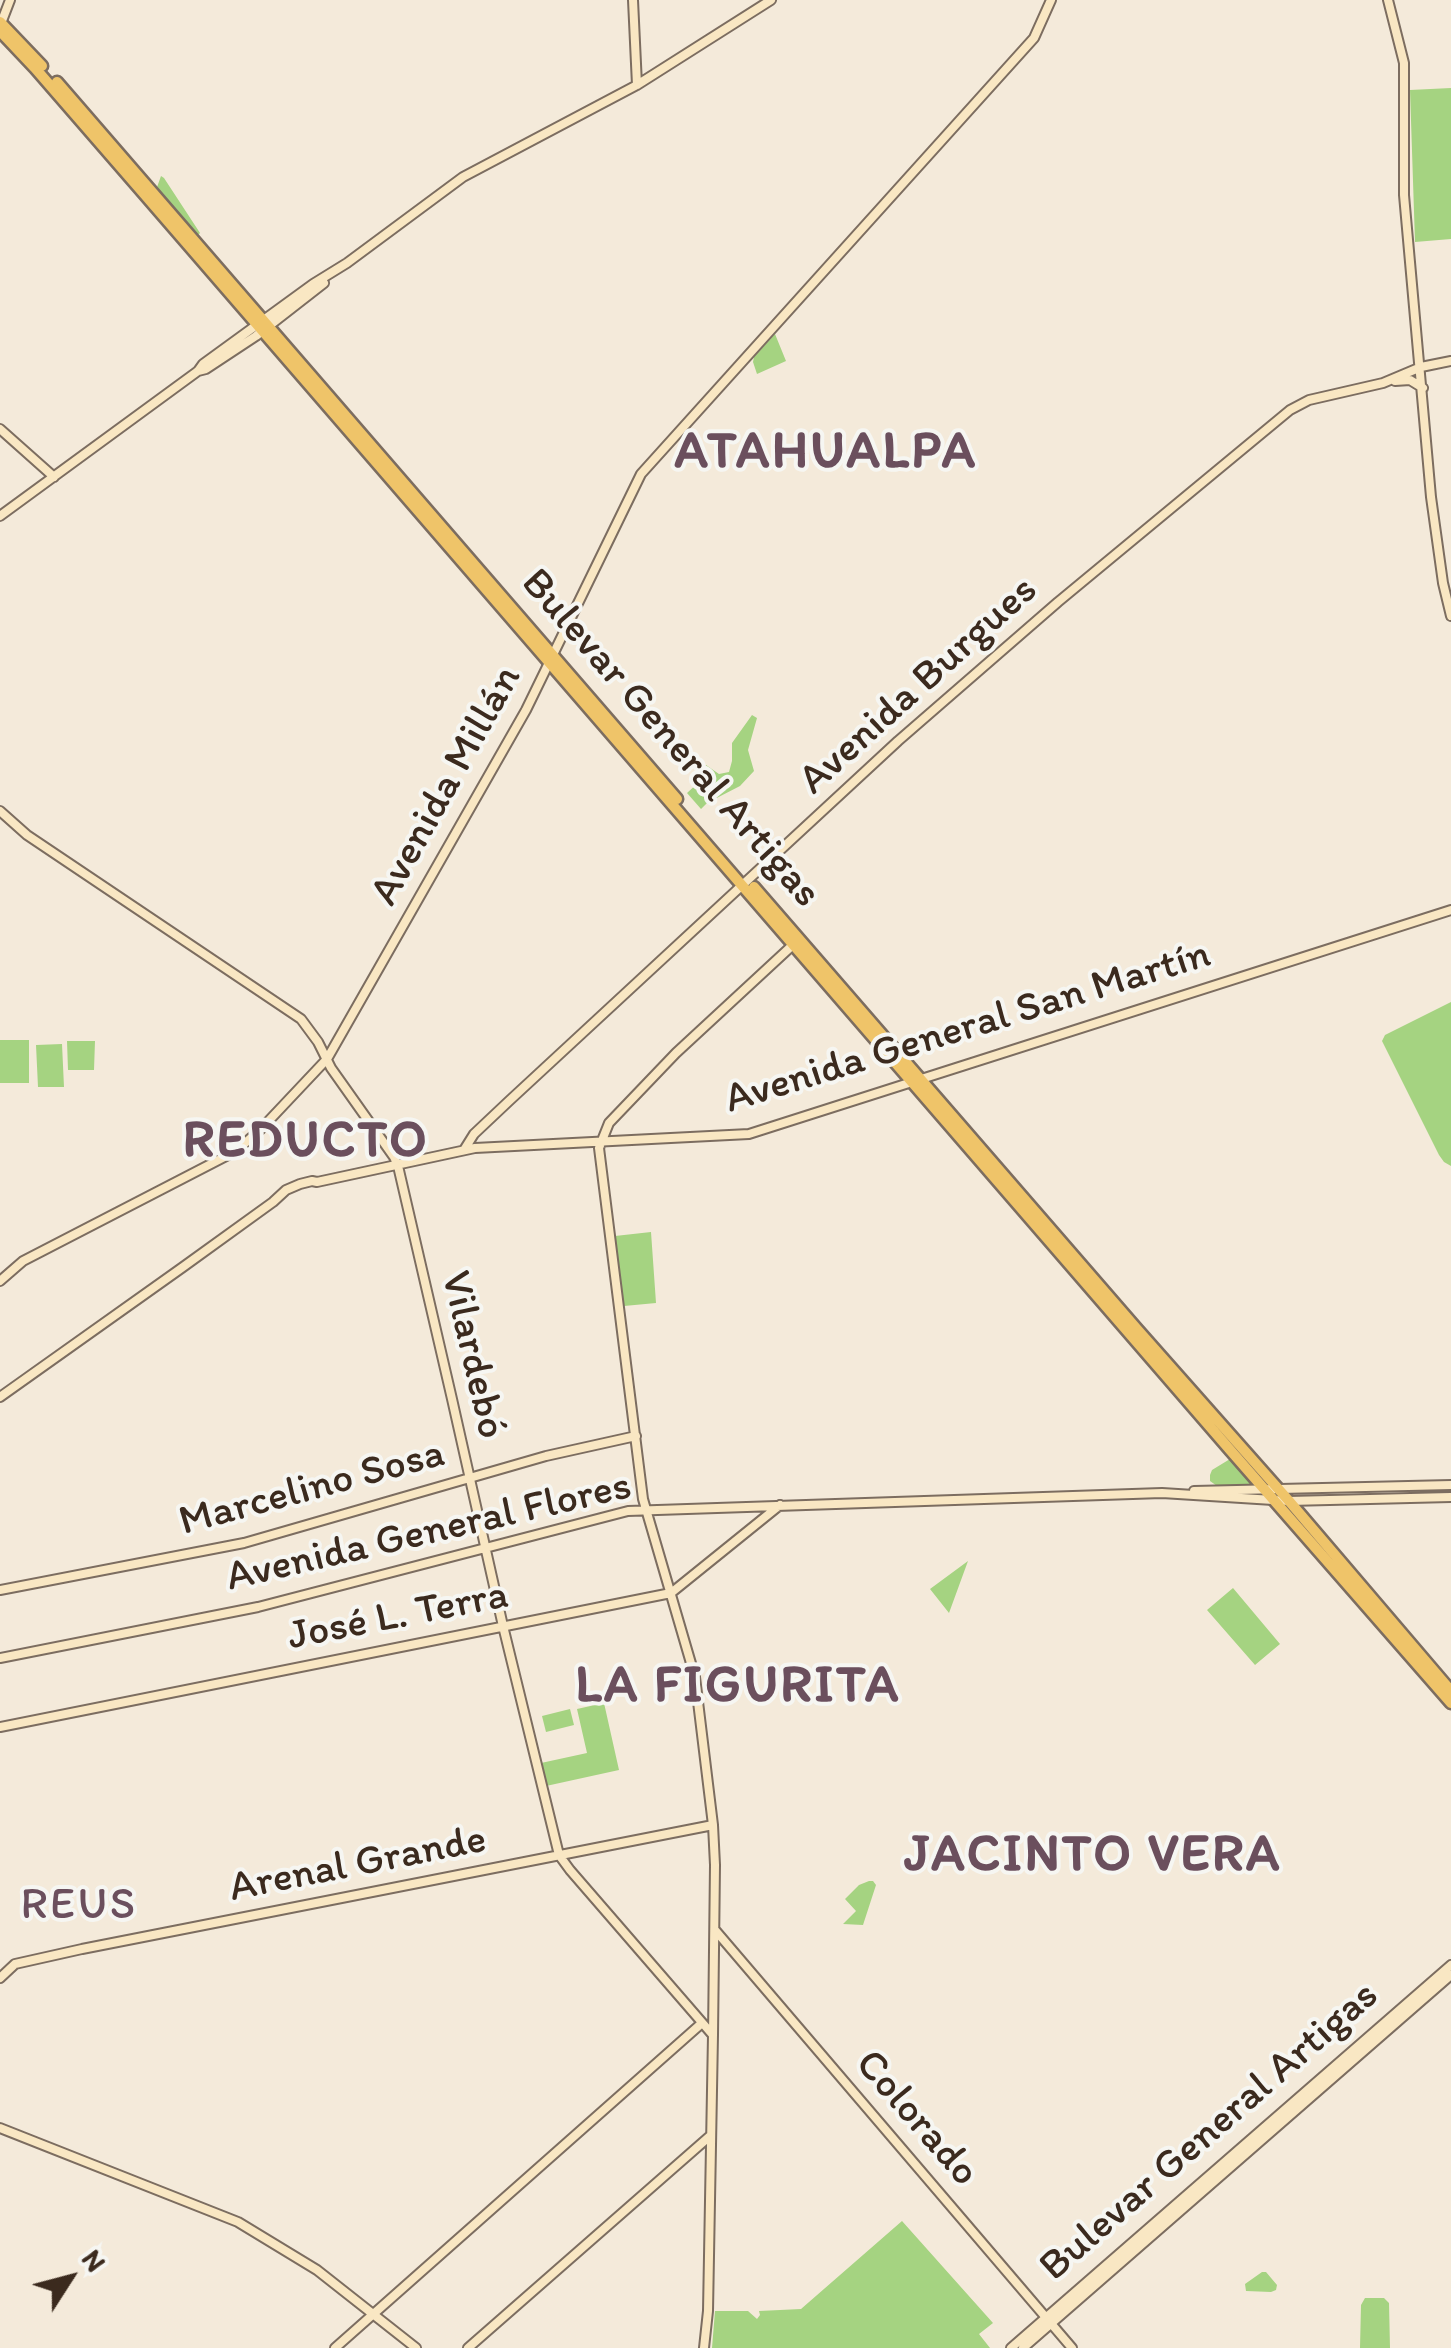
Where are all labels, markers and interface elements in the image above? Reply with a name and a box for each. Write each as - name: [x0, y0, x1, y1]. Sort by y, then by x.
- district label: ATAHUALPA: [672, 423, 980, 485]
- street label: Bulevar General Artigas: [509, 559, 831, 919]
- street label: Avenida Burgues: [789, 566, 1049, 806]
- street label: Avenida Millán: [360, 657, 534, 915]
- street label: Avenida General San Martín: [719, 930, 1217, 1126]
- district label: REDUCTO: [183, 1112, 429, 1174]
- street label: Vilardebó: [428, 1266, 516, 1444]
- street label: Marcelino Sosa: [174, 1429, 450, 1549]
- street label: Avenida General Flores: [221, 1462, 637, 1604]
- street label: José L. Terra: [284, 1571, 512, 1663]
- district label: LA FIGURITA: [575, 1657, 901, 1719]
- street label: Arenal Grande: [225, 1815, 491, 1915]
- district label: JACINTO VERA: [906, 1826, 1280, 1888]
- district label: REUS: [20, 1880, 138, 1934]
- street label: Bulevar General Artigas: [1030, 1971, 1390, 2293]
- street label: Colorado: [843, 2041, 989, 2197]
- north arrow: [20, 2228, 120, 2328]
- text: N: [75, 2243, 114, 2278]

